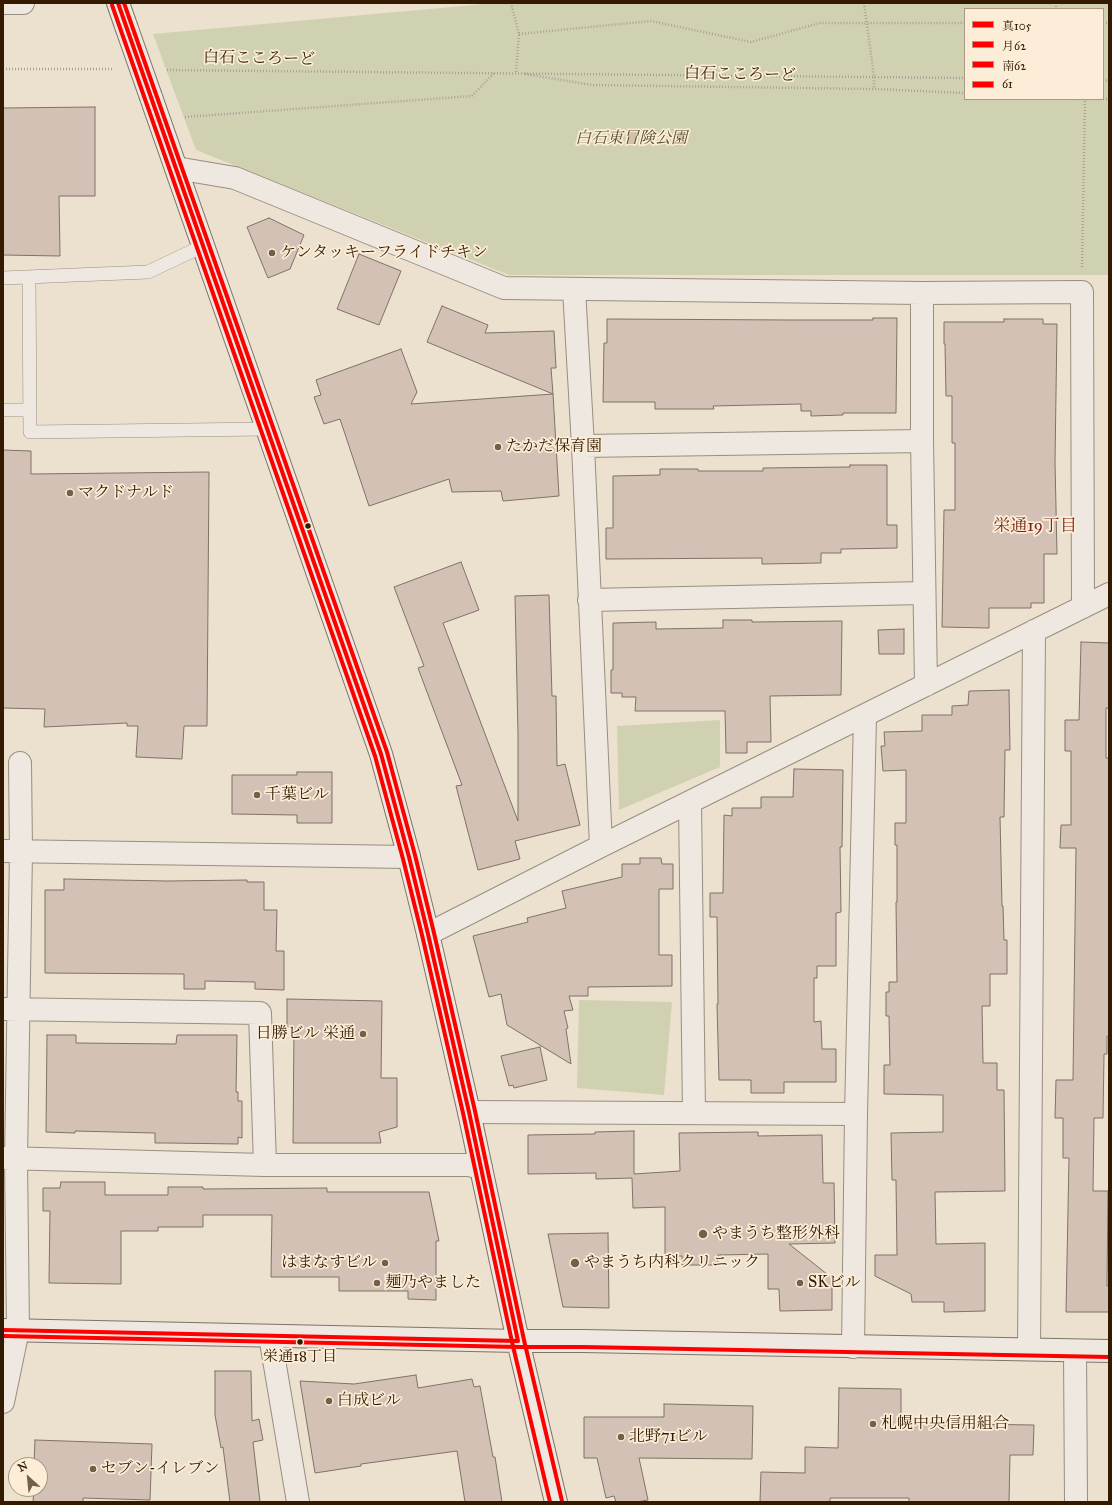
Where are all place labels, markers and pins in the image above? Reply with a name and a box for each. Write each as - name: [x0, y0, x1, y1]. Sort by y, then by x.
- place label: ケンタッキーフライドチキン: [280, 243, 488, 263]
- marker: ケンタッキーフライドチキン: [267, 248, 277, 258]
- place label: たかだ保育園: [506, 437, 602, 457]
- marker: たかだ保育園: [493, 442, 503, 452]
- place label: マクドナルド: [78, 483, 174, 503]
- marker: マクドナルド: [65, 488, 75, 498]
- unlabelled marker: [303, 521, 313, 531]
- place label: 千葉ビル: [265, 785, 329, 805]
- marker: 千葉ビル: [252, 790, 262, 800]
- place label: 日勝ビル 栄通: [256, 1024, 355, 1044]
- marker: 日勝ビル 栄通: [358, 1029, 368, 1039]
- place label: やまうち整形外科: [712, 1224, 840, 1244]
- marker: やまうち整形外科: [697, 1228, 709, 1240]
- place label: はまなすビル: [281, 1253, 377, 1273]
- place label: やまうち内科クリニック: [584, 1253, 760, 1273]
- marker: やまうち内科クリニック: [569, 1257, 581, 1269]
- marker: はまなすビル: [380, 1258, 390, 1268]
- place label: 麺乃やました: [385, 1273, 481, 1293]
- place label: SKビル: [808, 1273, 861, 1293]
- marker: 麺乃やました: [372, 1278, 382, 1288]
- marker: SKビル: [795, 1278, 805, 1288]
- marker: 栄通18丁目: [295, 1337, 305, 1347]
- place label: 栄通18丁目: [263, 1348, 337, 1366]
- place label: 白成ビル: [337, 1391, 401, 1411]
- marker: 白成ビル: [324, 1396, 334, 1406]
- place label: 札幌中央信用組合: [881, 1414, 1009, 1434]
- marker: 札幌中央信用組合: [868, 1419, 878, 1429]
- place label: 北野71ビル: [629, 1427, 708, 1447]
- marker: 北野71ビル: [616, 1432, 626, 1442]
- place label: セブン-イレブン: [101, 1459, 220, 1479]
- marker: セブン-イレブン: [88, 1464, 98, 1474]

